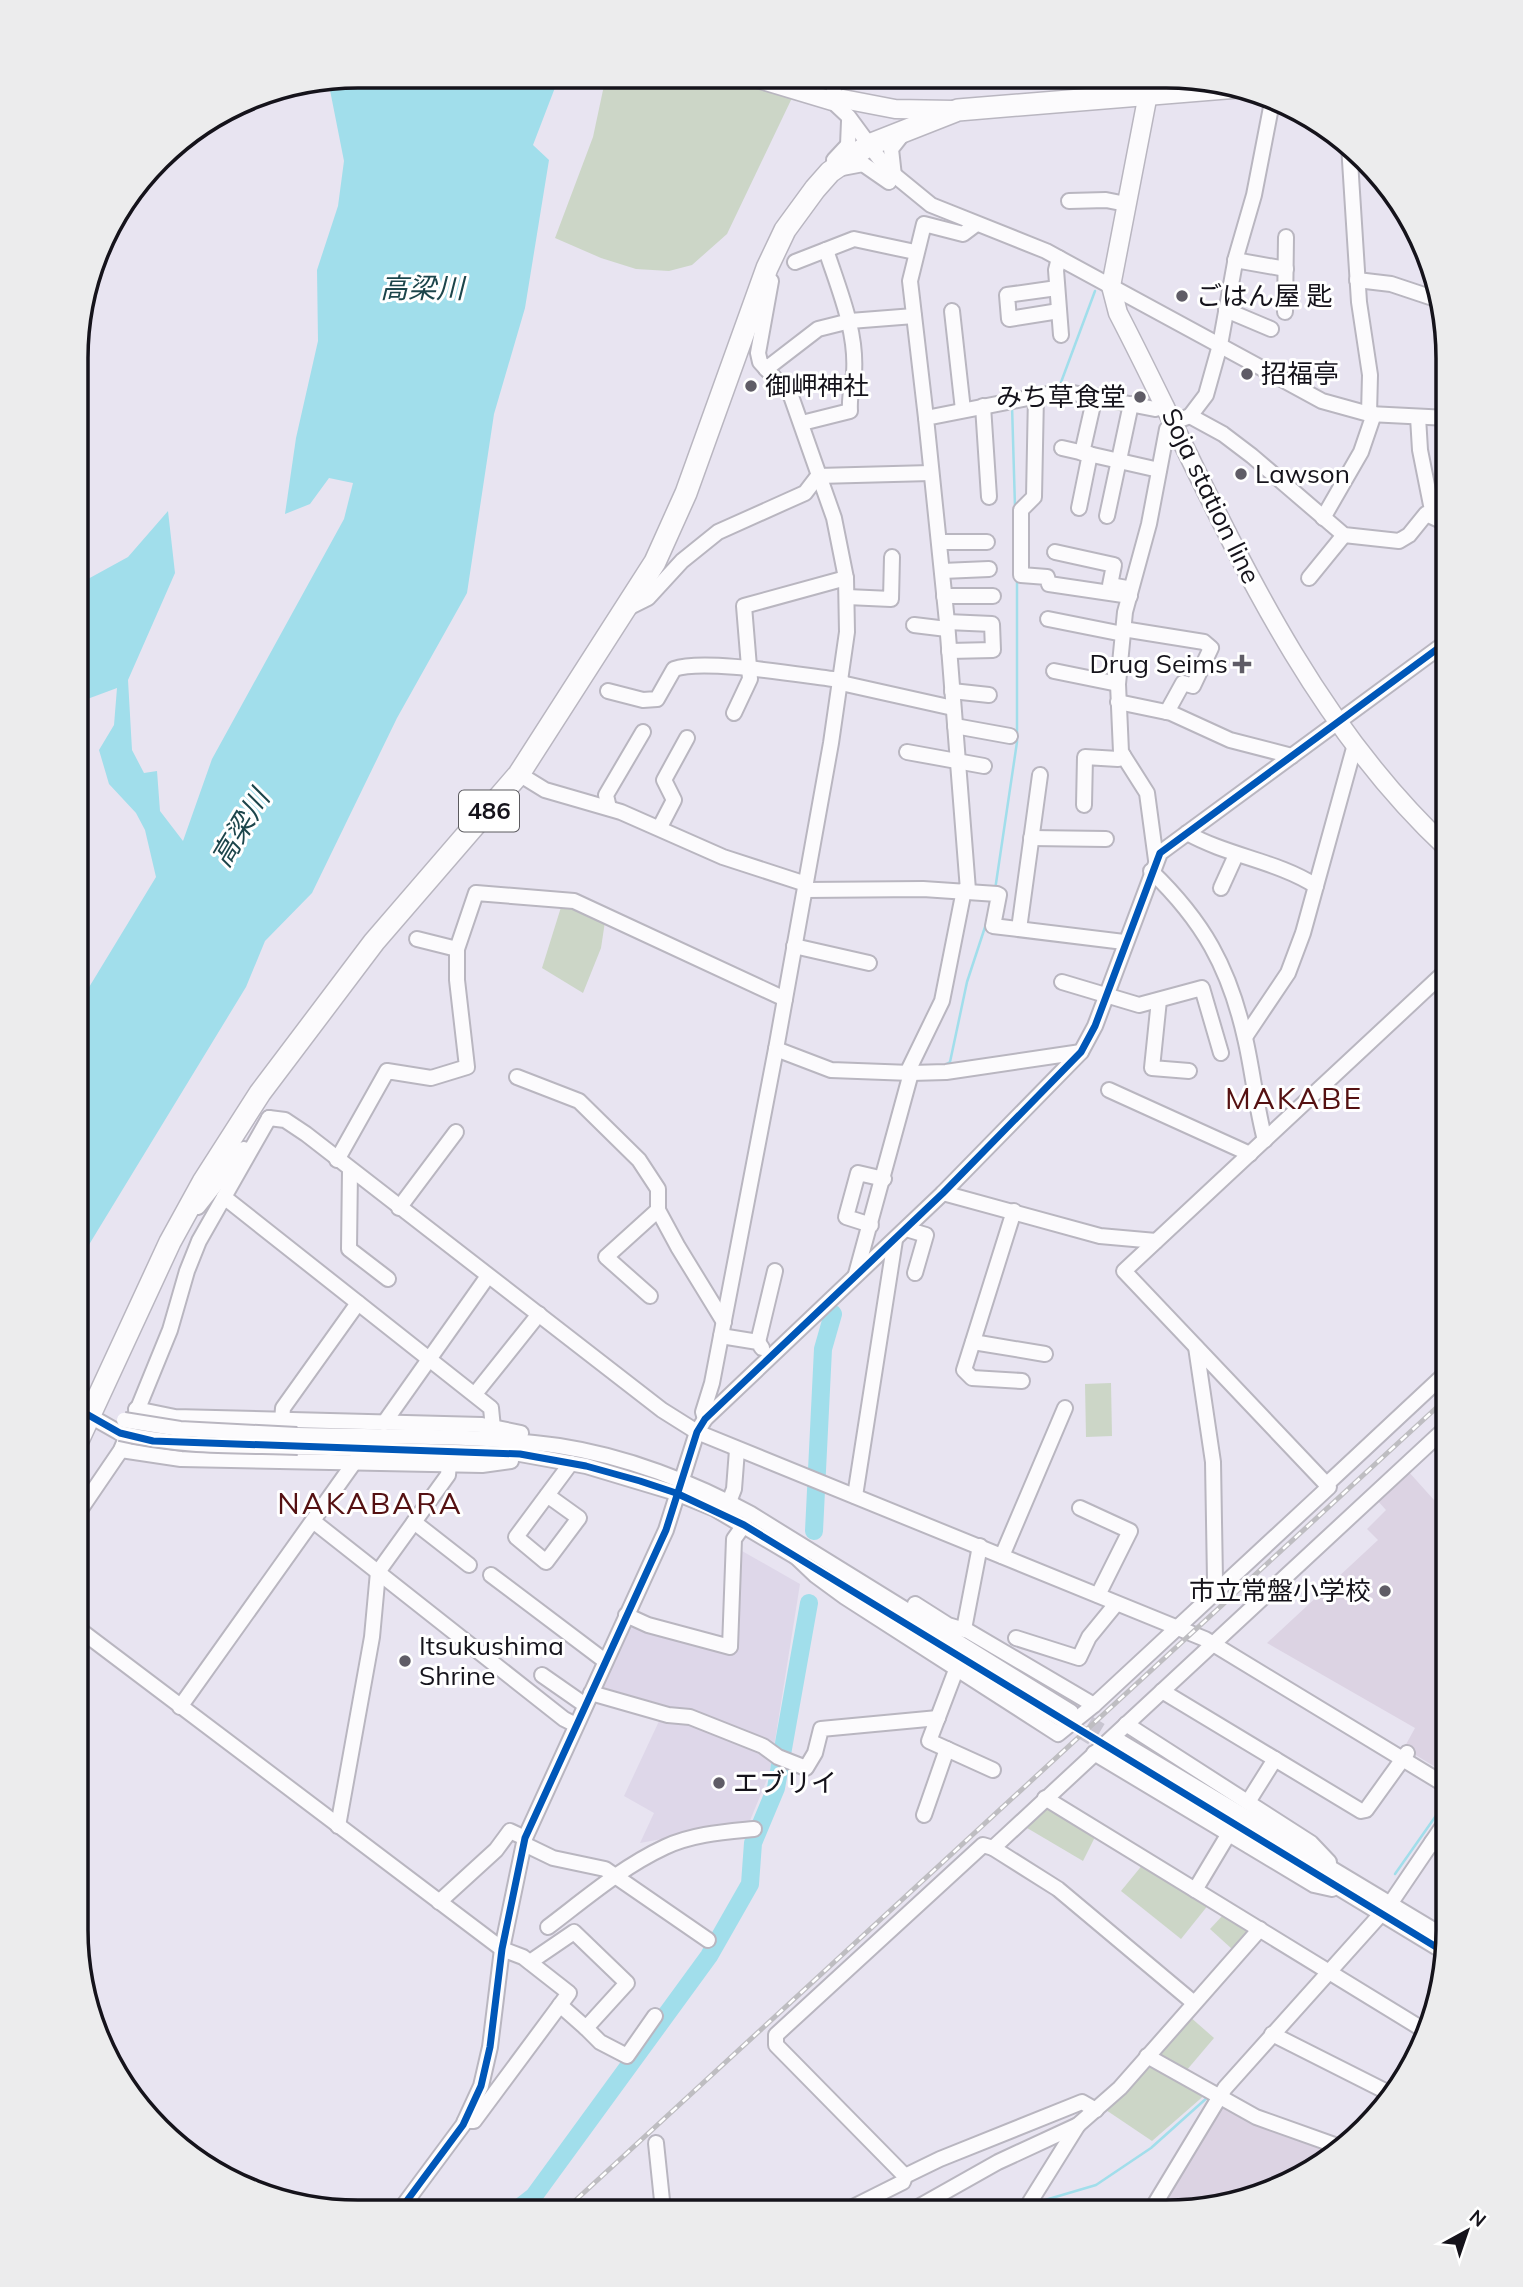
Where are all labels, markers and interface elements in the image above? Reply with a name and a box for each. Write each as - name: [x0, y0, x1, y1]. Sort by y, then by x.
- water label: 高梁川: [380, 270, 467, 305]
- place label: ごはん屋 匙: [1196, 279, 1333, 312]
- marker: ごはん屋 匙: [1174, 288, 1190, 304]
- place label: 招福亭: [1261, 357, 1339, 390]
- marker: 招福亭: [1239, 366, 1255, 382]
- place label: 御岬神社: [765, 369, 869, 402]
- marker: 御岬神社: [743, 378, 759, 394]
- place label: みち草食堂: [996, 380, 1126, 413]
- marker: みち草食堂: [1132, 389, 1148, 405]
- street label: Soja station line: [1155, 403, 1268, 589]
- place label: Lawson: [1255, 457, 1350, 490]
- marker: Lawson: [1233, 466, 1249, 482]
- place label: Drug Seims: [1089, 647, 1228, 680]
- marker: Drug Seims: [1234, 656, 1250, 672]
- water label: 高梁川: [203, 780, 278, 873]
- road number: 486: [459, 790, 519, 832]
- district label: MAKABE: [1225, 1079, 1363, 1117]
- district label: NAKABARA: [277, 1484, 463, 1522]
- place label: 市立常盤小学校: [1189, 1574, 1371, 1607]
- marker: 市立常盤小学校: [1377, 1583, 1393, 1599]
- place label: Itsukushima Shrine: [419, 1629, 564, 1692]
- marker: Itsukushima Shrine: [397, 1653, 413, 1669]
- place label: エブリイ: [733, 1766, 837, 1799]
- marker: エブリイ: [711, 1775, 727, 1791]
- north arrow: [1432, 2196, 1502, 2266]
- text: N: [1465, 2204, 1491, 2232]

